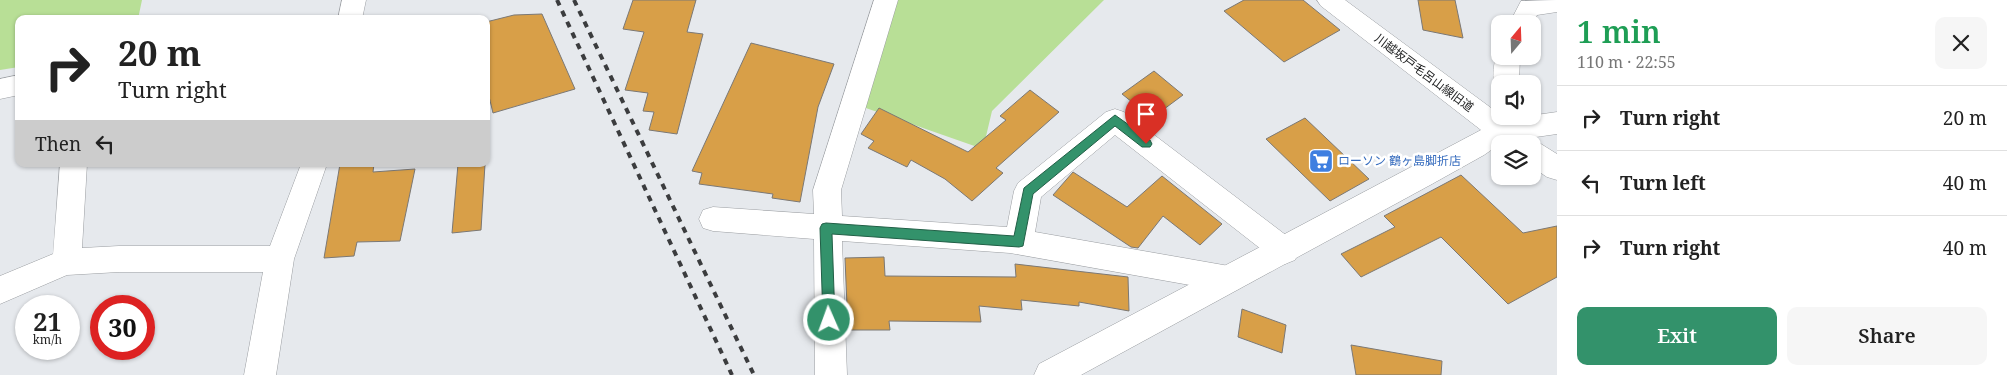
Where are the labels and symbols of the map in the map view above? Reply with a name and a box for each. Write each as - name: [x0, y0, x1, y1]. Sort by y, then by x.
- north arrow: [1491, 15, 1541, 65]
- street label: 川越坂戸毛呂山線旧道: [1371, 30, 1477, 116]
- pin: [1125, 93, 1167, 144]
- supermarket icon: ローソン 鶴ヶ島脚折店: [1308, 148, 1334, 174]
- place label: ローソン 鶴ヶ島脚折店: [1338, 152, 1461, 169]
- position arrow: [802, 293, 854, 345]
- speed limit sign: 30: [90, 295, 155, 360]

